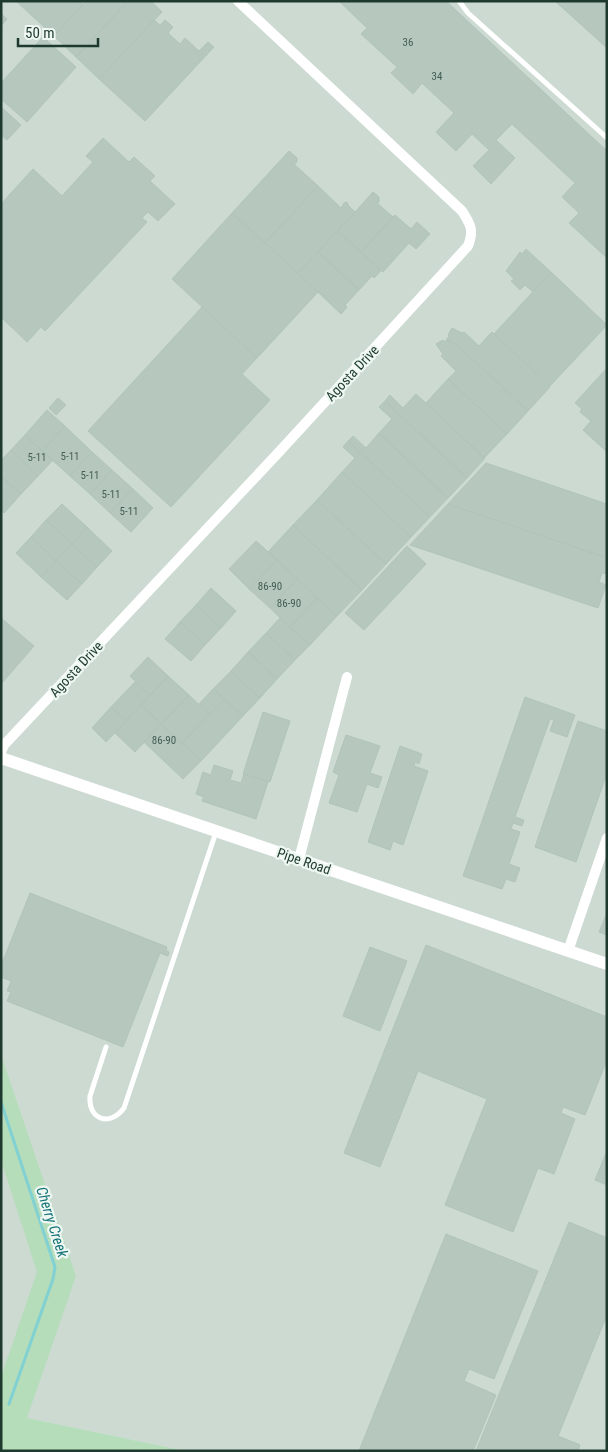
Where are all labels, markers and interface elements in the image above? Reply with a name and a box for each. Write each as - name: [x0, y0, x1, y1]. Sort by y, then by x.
- scale bar: [18, 15, 98, 47]
- text: 50 m: [25, 24, 55, 42]
- house number: 36: [403, 36, 413, 49]
- house number: 34: [432, 70, 443, 83]
- street label: Agosta Drive: [322, 341, 382, 404]
- house number: 5-11: [60, 450, 80, 463]
- house number: 5-11: [27, 451, 47, 464]
- house number: 5-11: [80, 469, 100, 482]
- house number: 5-11: [101, 488, 121, 501]
- house number: 5-11: [119, 505, 139, 518]
- house number: 86-90: [258, 580, 282, 593]
- house number: 86-90: [277, 597, 301, 610]
- street label: Agosta Drive: [46, 637, 106, 700]
- house number: 86-90: [152, 734, 176, 747]
- street label: Pipe Road: [275, 844, 333, 878]
- water label: Cherry Creek: [32, 1184, 72, 1260]

